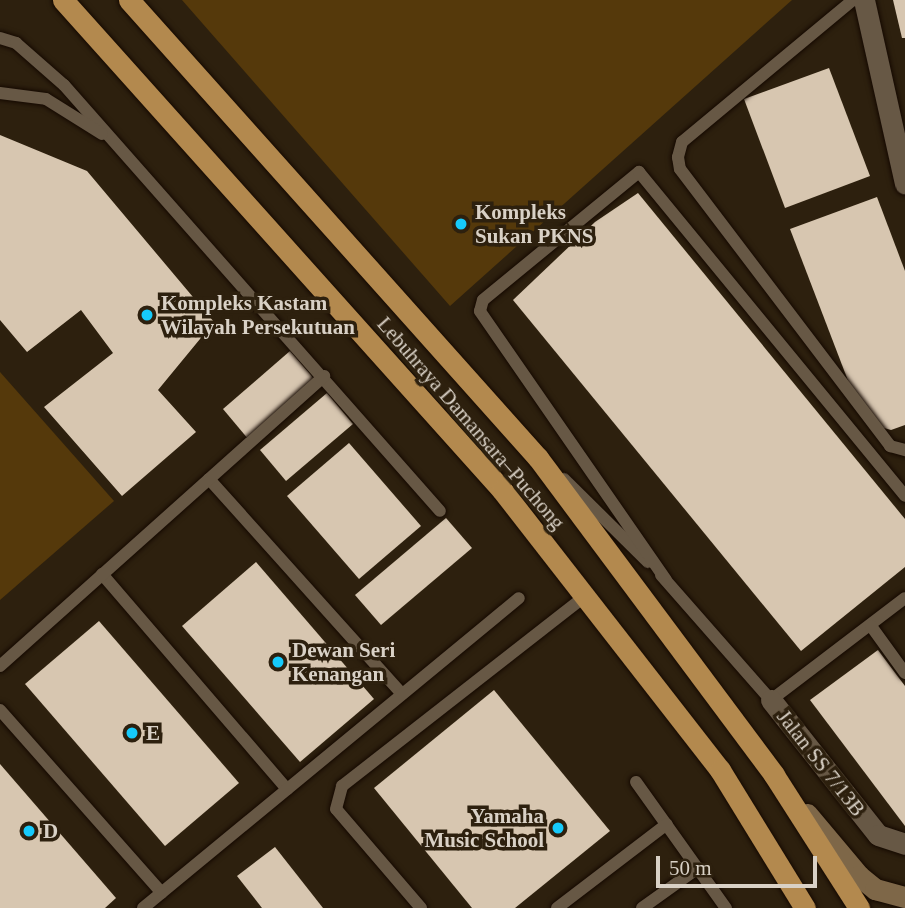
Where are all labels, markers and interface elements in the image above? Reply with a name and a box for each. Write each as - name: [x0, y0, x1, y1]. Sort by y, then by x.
- place label: Kompleks Sukan PKNS: [475, 199, 593, 249]
- marker: Kompleks Sukan PKNS: [453, 216, 469, 232]
- place label: Kompleks Kastam Wilayah Persekutuan: [161, 290, 355, 340]
- marker: Kompleks Kastam Wilayah Persekutuan: [139, 307, 155, 323]
- street label: Lebuhraya Damansara–Puchong: [372, 312, 570, 534]
- place label: Dewan Seri Kenangan: [292, 637, 395, 687]
- marker: Dewan Seri Kenangan: [270, 654, 286, 670]
- street label: Jalan SS 7/13B: [772, 705, 870, 821]
- place label: E: [146, 720, 160, 746]
- marker: E: [124, 725, 140, 741]
- place label: Yamaha Music School: [424, 803, 544, 853]
- place label: D: [43, 818, 58, 844]
- marker: Yamaha Music School: [550, 820, 566, 836]
- marker: D: [21, 823, 37, 839]
- scale bar: [660, 842, 821, 886]
- text: 50 m: [669, 856, 712, 880]

